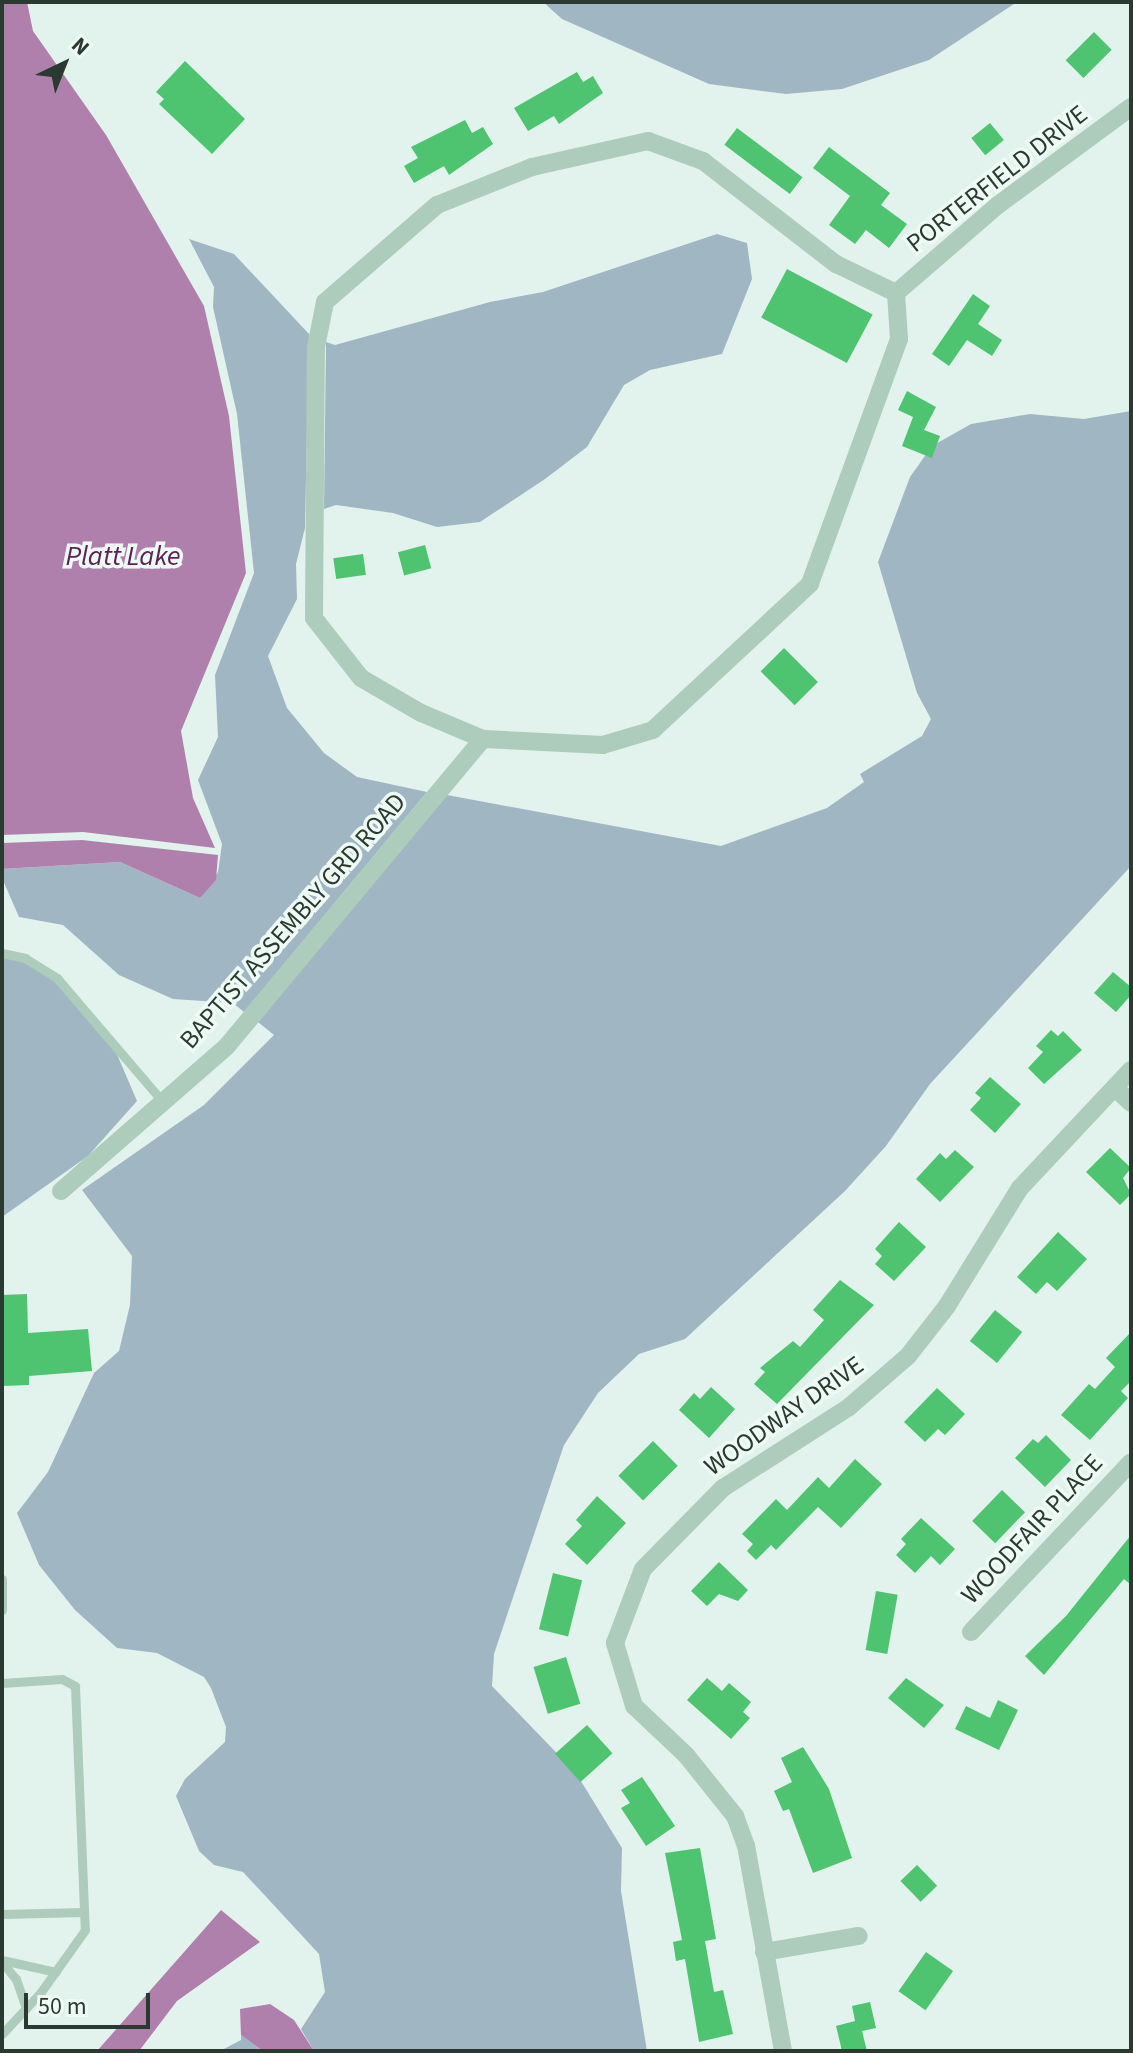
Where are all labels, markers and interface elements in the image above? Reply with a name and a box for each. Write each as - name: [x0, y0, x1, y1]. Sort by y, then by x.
- north arrow: [24, 24, 104, 104]
- text: N: [64, 30, 97, 63]
- street label: PORTERFIELD DRIVE: [900, 99, 1094, 259]
- water label: Platt Lake: [66, 539, 180, 573]
- street label: BAPTIST ASSEMBLY GRD ROAD: [174, 787, 412, 1055]
- street label: WOODWAY DRIVE: [698, 1350, 870, 1482]
- street label: WOODFAIR PLACE: [955, 1448, 1109, 1610]
- scale bar: [28, 1977, 154, 2027]
- text: 50 m: [38, 1989, 87, 2024]

